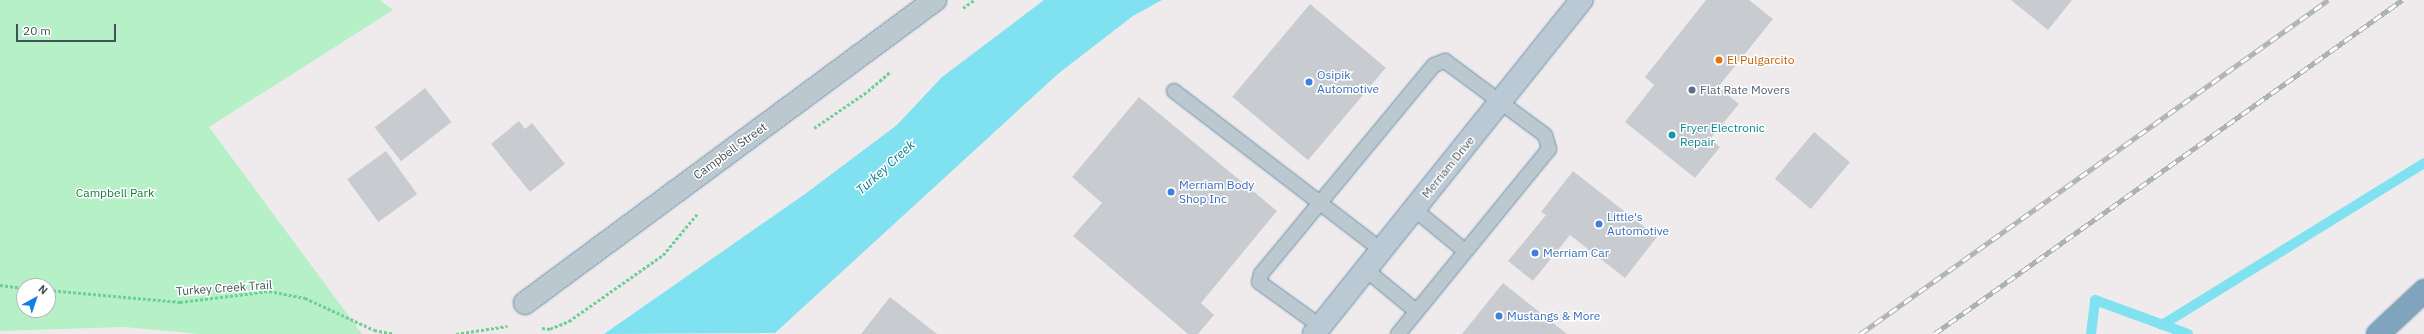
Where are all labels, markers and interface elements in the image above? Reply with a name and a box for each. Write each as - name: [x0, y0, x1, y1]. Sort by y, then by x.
- scale bar: [18, 16, 118, 42]
- text: 20 m: [23, 23, 51, 38]
- place label: El Pulgarcito: [1727, 53, 1794, 67]
- marker: El Pulgarcito: [1714, 55, 1724, 65]
- place label: Osipik Automotive: [1317, 68, 1379, 96]
- marker: Osipik Automotive: [1304, 77, 1314, 87]
- place label: Flat Rate Movers: [1700, 83, 1790, 97]
- marker: Flat Rate Movers: [1687, 85, 1697, 95]
- street label: Campbell Street: [691, 120, 769, 182]
- place label: Fryer Electronic Repair: [1680, 121, 1765, 149]
- marker: Fryer Electronic Repair: [1667, 130, 1677, 140]
- street label: Merriam Drive: [1419, 133, 1477, 201]
- water label: Turkey Creek: [853, 138, 919, 198]
- place label: Merriam Body Shop Inc: [1179, 178, 1254, 206]
- park label: Campbell Park: [76, 186, 154, 200]
- marker: Merriam Body Shop Inc: [1166, 187, 1176, 197]
- place label: Little's Automotive: [1607, 210, 1669, 238]
- marker: Little's Automotive: [1594, 219, 1604, 229]
- place label: Merriam Car: [1543, 246, 1609, 260]
- marker: Merriam Car: [1530, 248, 1540, 258]
- street label: Turkey Creek Trail: [175, 277, 273, 299]
- north arrow: [16, 278, 56, 318]
- text: N: [36, 282, 51, 297]
- place label: Mustangs & More: [1507, 309, 1600, 323]
- marker: Mustangs & More: [1494, 311, 1504, 321]

